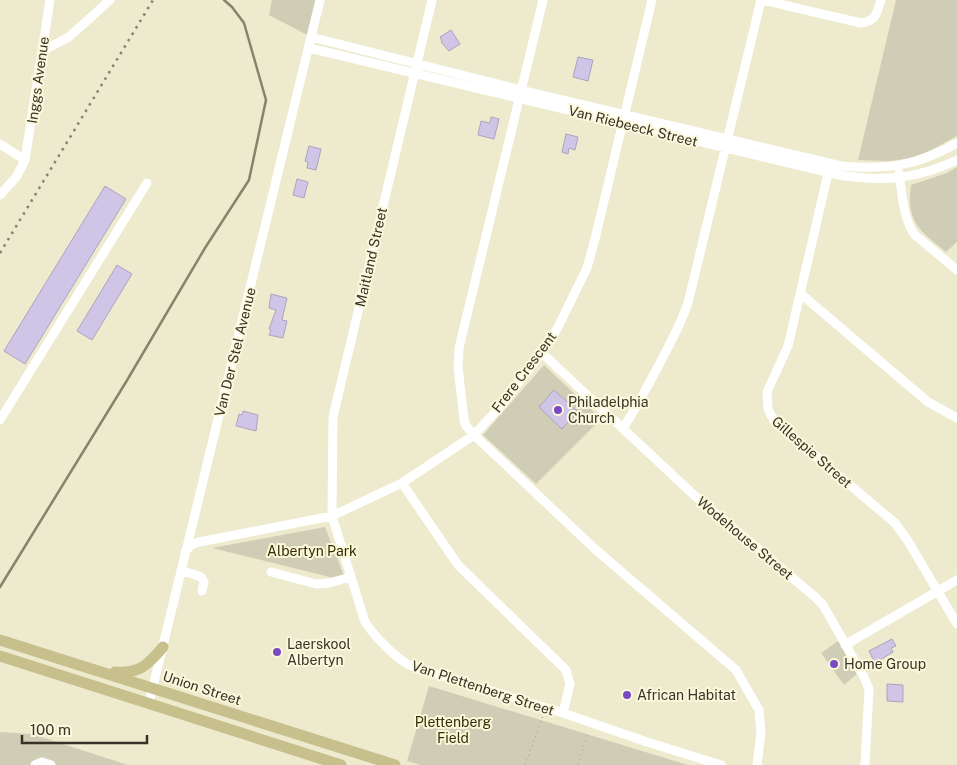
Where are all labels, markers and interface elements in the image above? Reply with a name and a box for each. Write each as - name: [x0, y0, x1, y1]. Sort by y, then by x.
- street label: Inggs Avenue: [24, 35, 52, 124]
- street label: Van Riebeeck Street: [567, 102, 699, 150]
- street label: Maitland Street: [352, 206, 390, 308]
- street label: Van Der Stel Avenue: [211, 286, 259, 418]
- street label: Frere Crescent: [488, 328, 560, 416]
- place label: Philadelphia Church: [568, 394, 649, 426]
- marker: Philadelphia Church: [552, 404, 564, 416]
- street label: Gillespie Street: [769, 413, 855, 491]
- street label: Wodehouse Street: [694, 493, 796, 583]
- park label: Albertyn Park: [267, 543, 357, 559]
- place label: Laerskool Albertyn: [287, 636, 351, 668]
- marker: Laerskool Albertyn: [271, 646, 283, 658]
- place label: Home Group: [844, 656, 926, 672]
- street label: Van Plettenberg Street: [410, 657, 556, 719]
- marker: Home Group: [828, 658, 840, 670]
- street label: Union Street: [161, 668, 243, 708]
- place label: African Habitat: [637, 687, 736, 703]
- marker: African Habitat: [621, 689, 633, 701]
- scale bar: [22, 712, 148, 744]
- park label: Plettenberg Field: [415, 714, 492, 746]
- text: 100 m: [30, 721, 71, 738]

